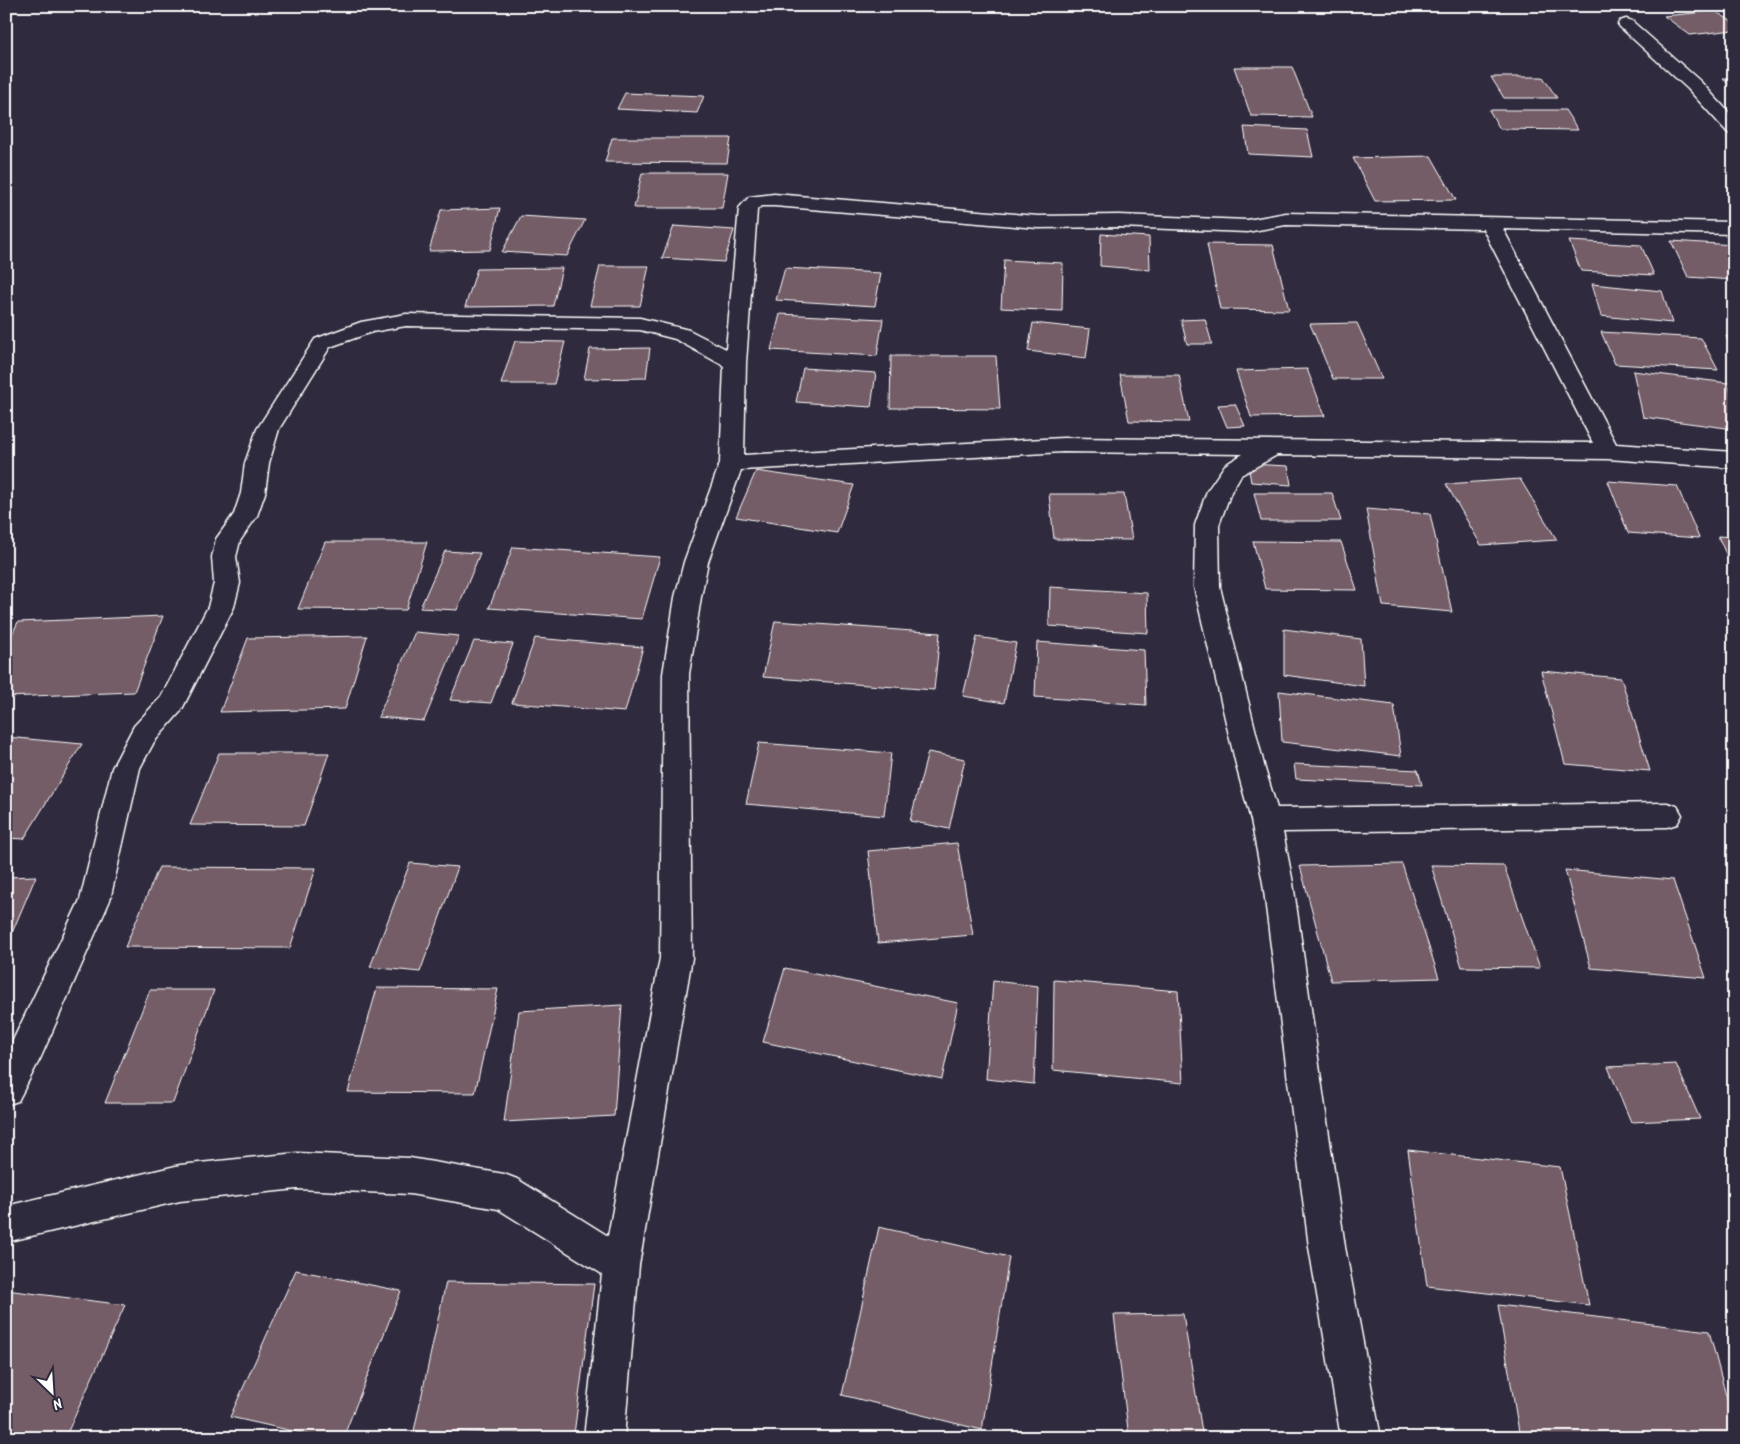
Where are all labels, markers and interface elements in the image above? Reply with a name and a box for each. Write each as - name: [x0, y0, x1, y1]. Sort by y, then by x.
- north arrow: [28, 1366, 78, 1416]
- text: N: [48, 1391, 66, 1415]

